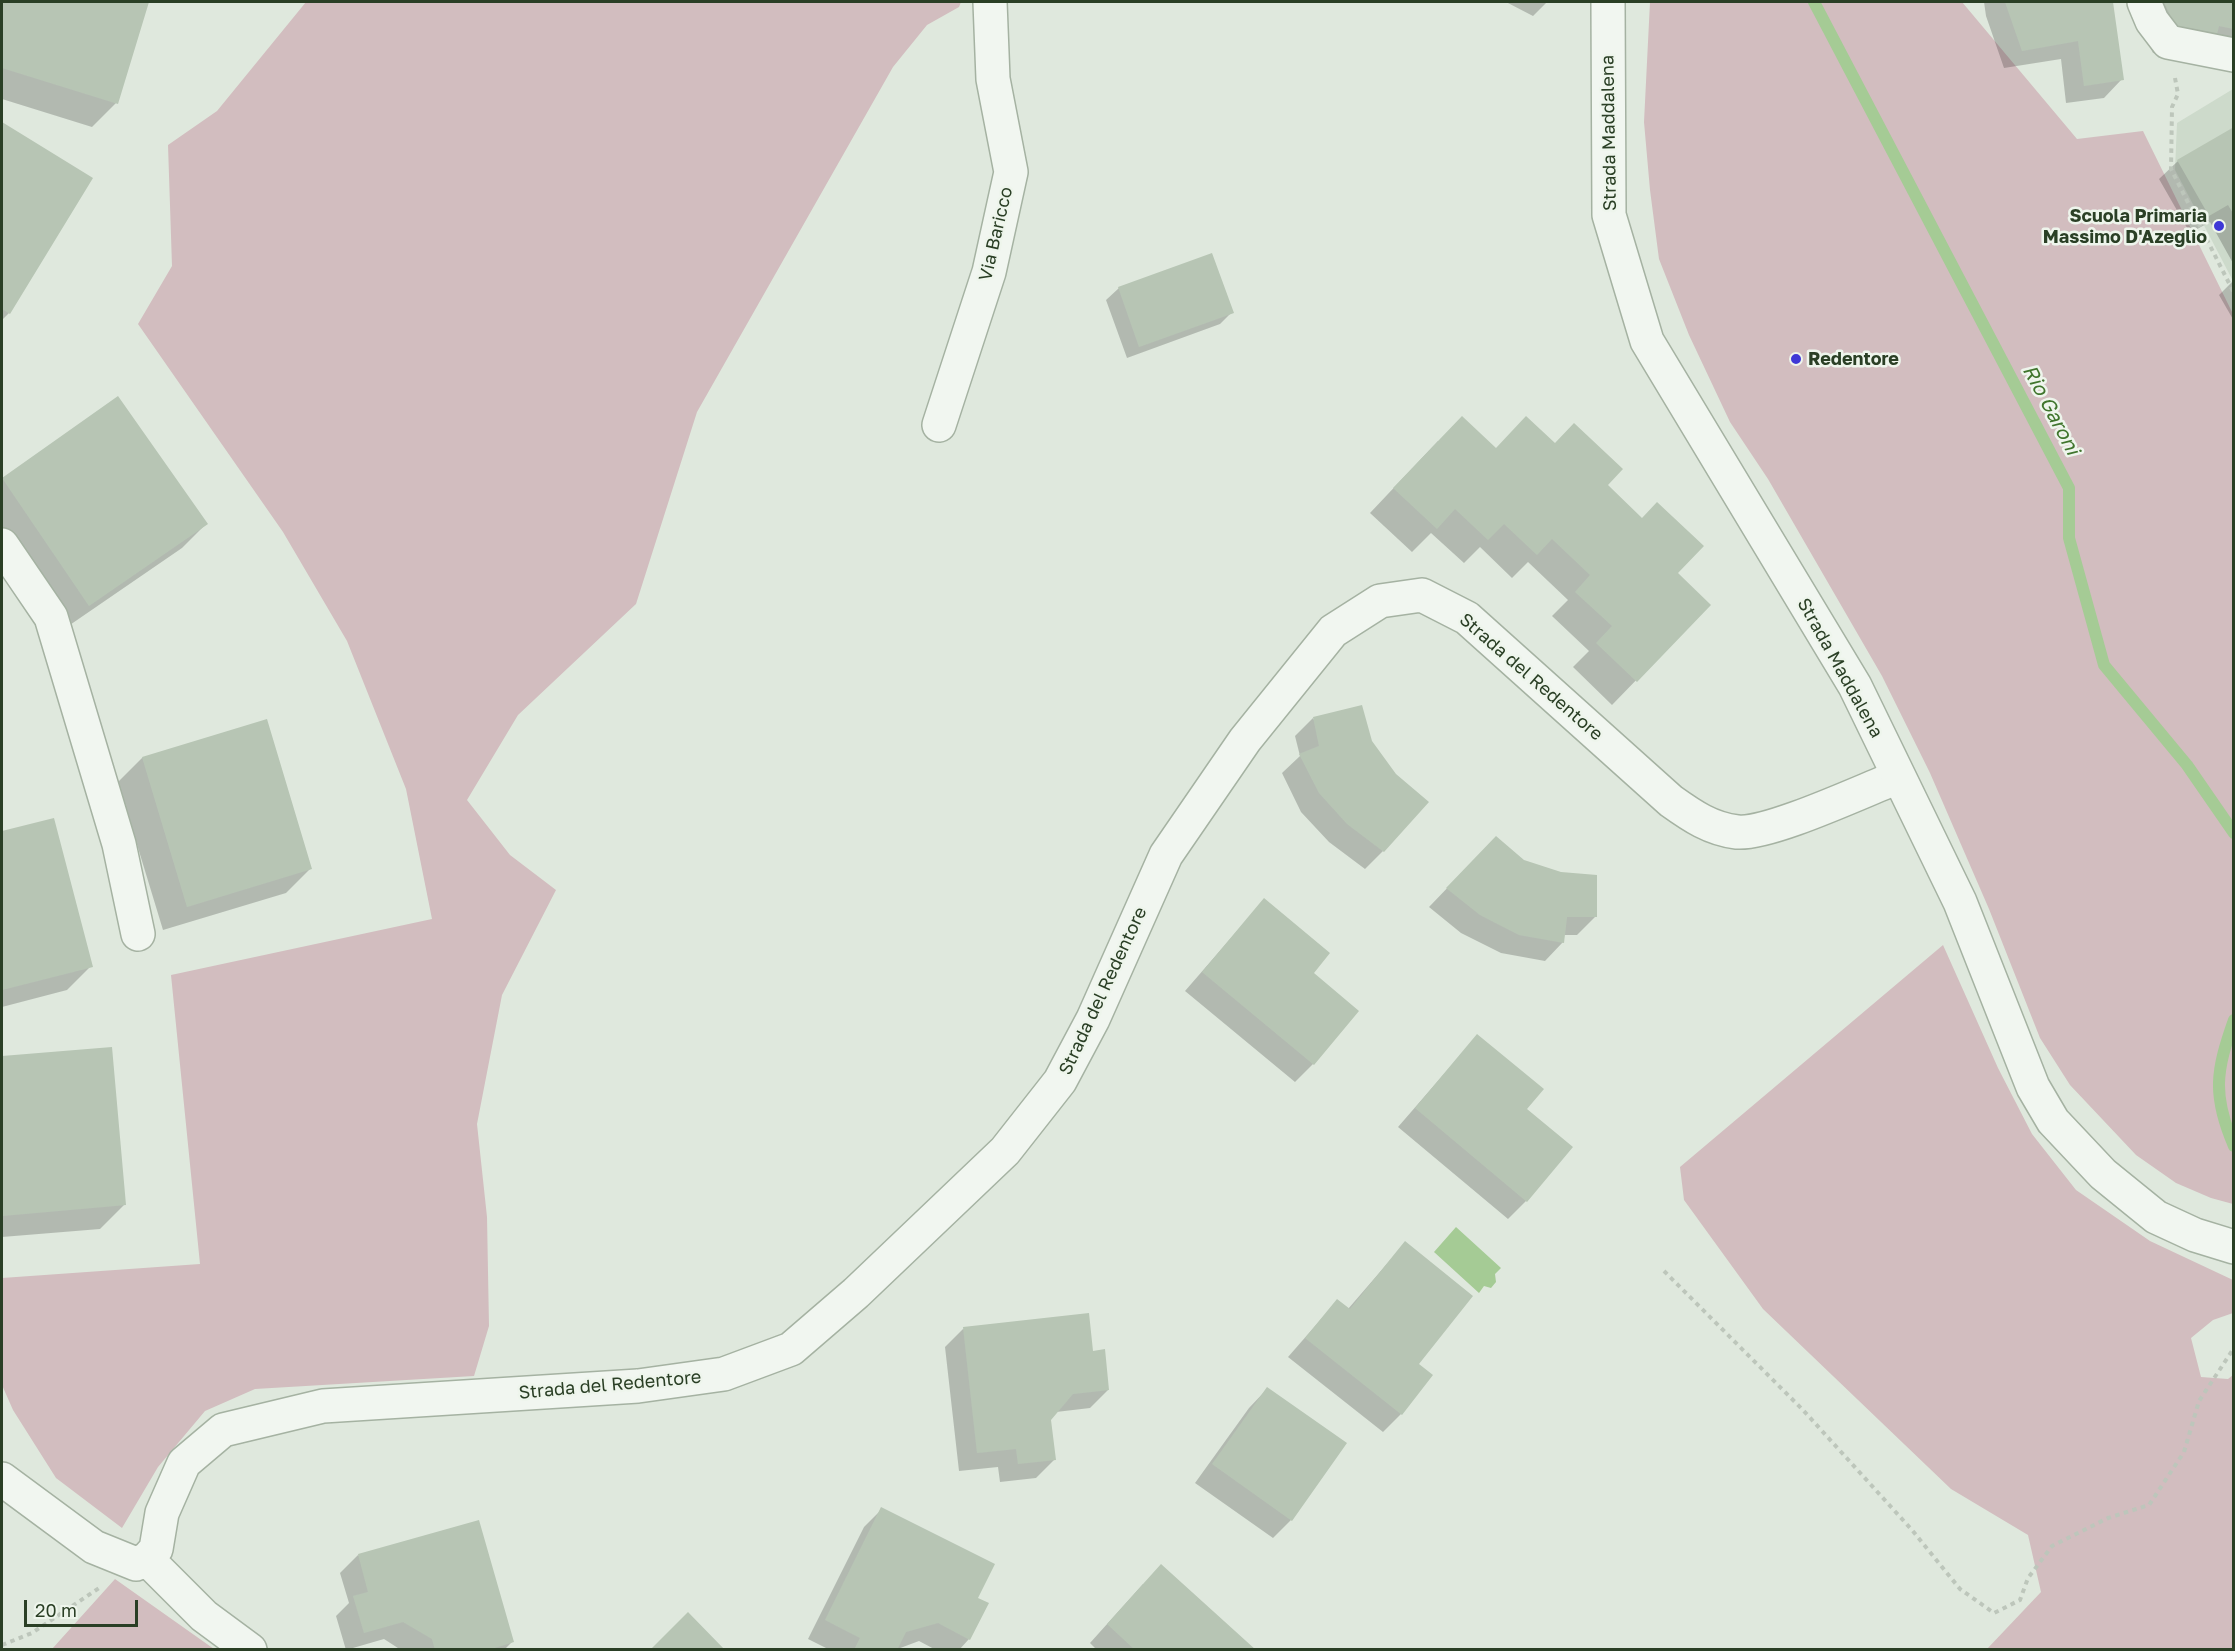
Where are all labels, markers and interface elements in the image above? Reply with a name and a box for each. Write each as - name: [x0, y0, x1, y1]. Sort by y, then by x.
- street label: Strada Maddalena: [1597, 55, 1621, 211]
- street label: Via Baricco: [975, 185, 1017, 283]
- place label: Scuola Primaria Massimo D'Azeglio: [2043, 205, 2207, 248]
- marker: Scuola Primaria Massimo D'Azeglio: [2212, 219, 2226, 233]
- place label: Redentore: [1808, 348, 1899, 370]
- marker: Redentore: [1789, 352, 1803, 366]
- water label: Rio Garoni: [2017, 361, 2085, 459]
- street label: Strada Maddalena: [1793, 594, 1887, 742]
- street label: Strada del Redentore: [1455, 609, 1607, 745]
- street label: Strada del Redentore: [1055, 903, 1151, 1079]
- street label: Strada del Redentore: [518, 1366, 702, 1404]
- scale bar: [27, 1588, 141, 1626]
- text: 20 m: [35, 1599, 77, 1621]

